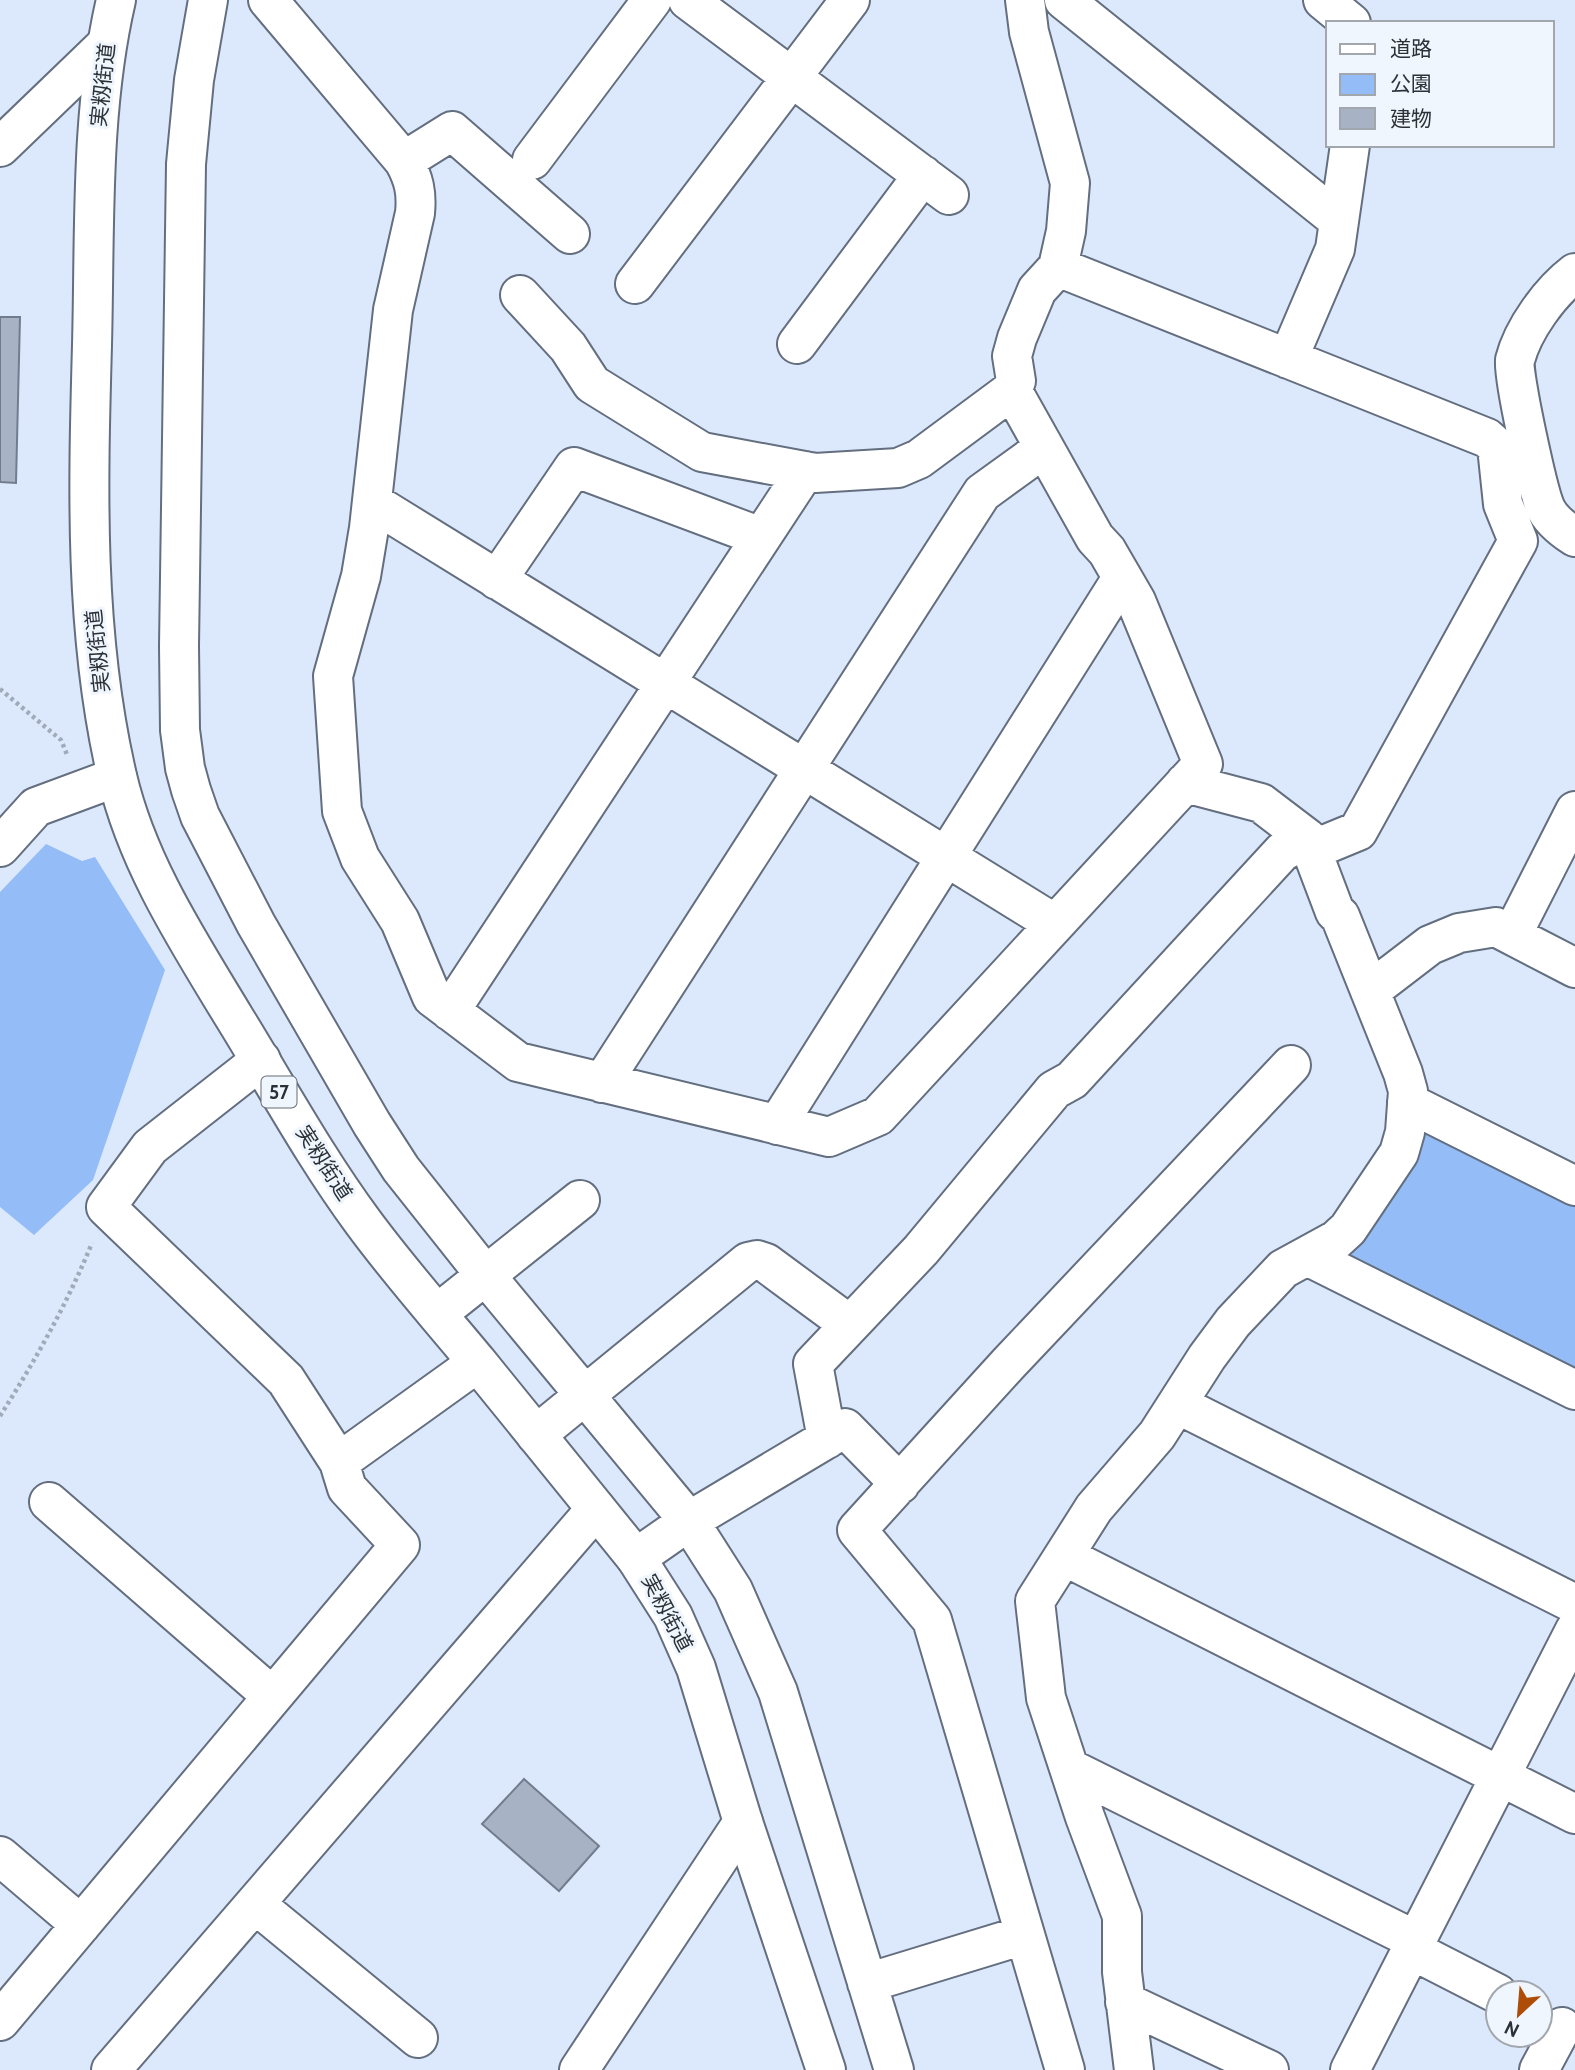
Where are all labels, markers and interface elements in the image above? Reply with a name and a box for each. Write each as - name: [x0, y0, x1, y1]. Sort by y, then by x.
- legend: [1326, 21, 1554, 147]
- text: 道路: [1390, 36, 1432, 61]
- street label: 実籾街道: [86, 42, 119, 128]
- text: 公園: [1390, 71, 1432, 96]
- text: 建物: [1390, 106, 1432, 131]
- street label: 実籾街道: [81, 608, 114, 694]
- road number: 57: [262, 1076, 296, 1108]
- street label: 実籾街道: [291, 1121, 358, 1205]
- street label: 実籾街道: [637, 1570, 698, 1656]
- north arrow: [1484, 1979, 1554, 2049]
- text: N: [1501, 2016, 1523, 2042]

